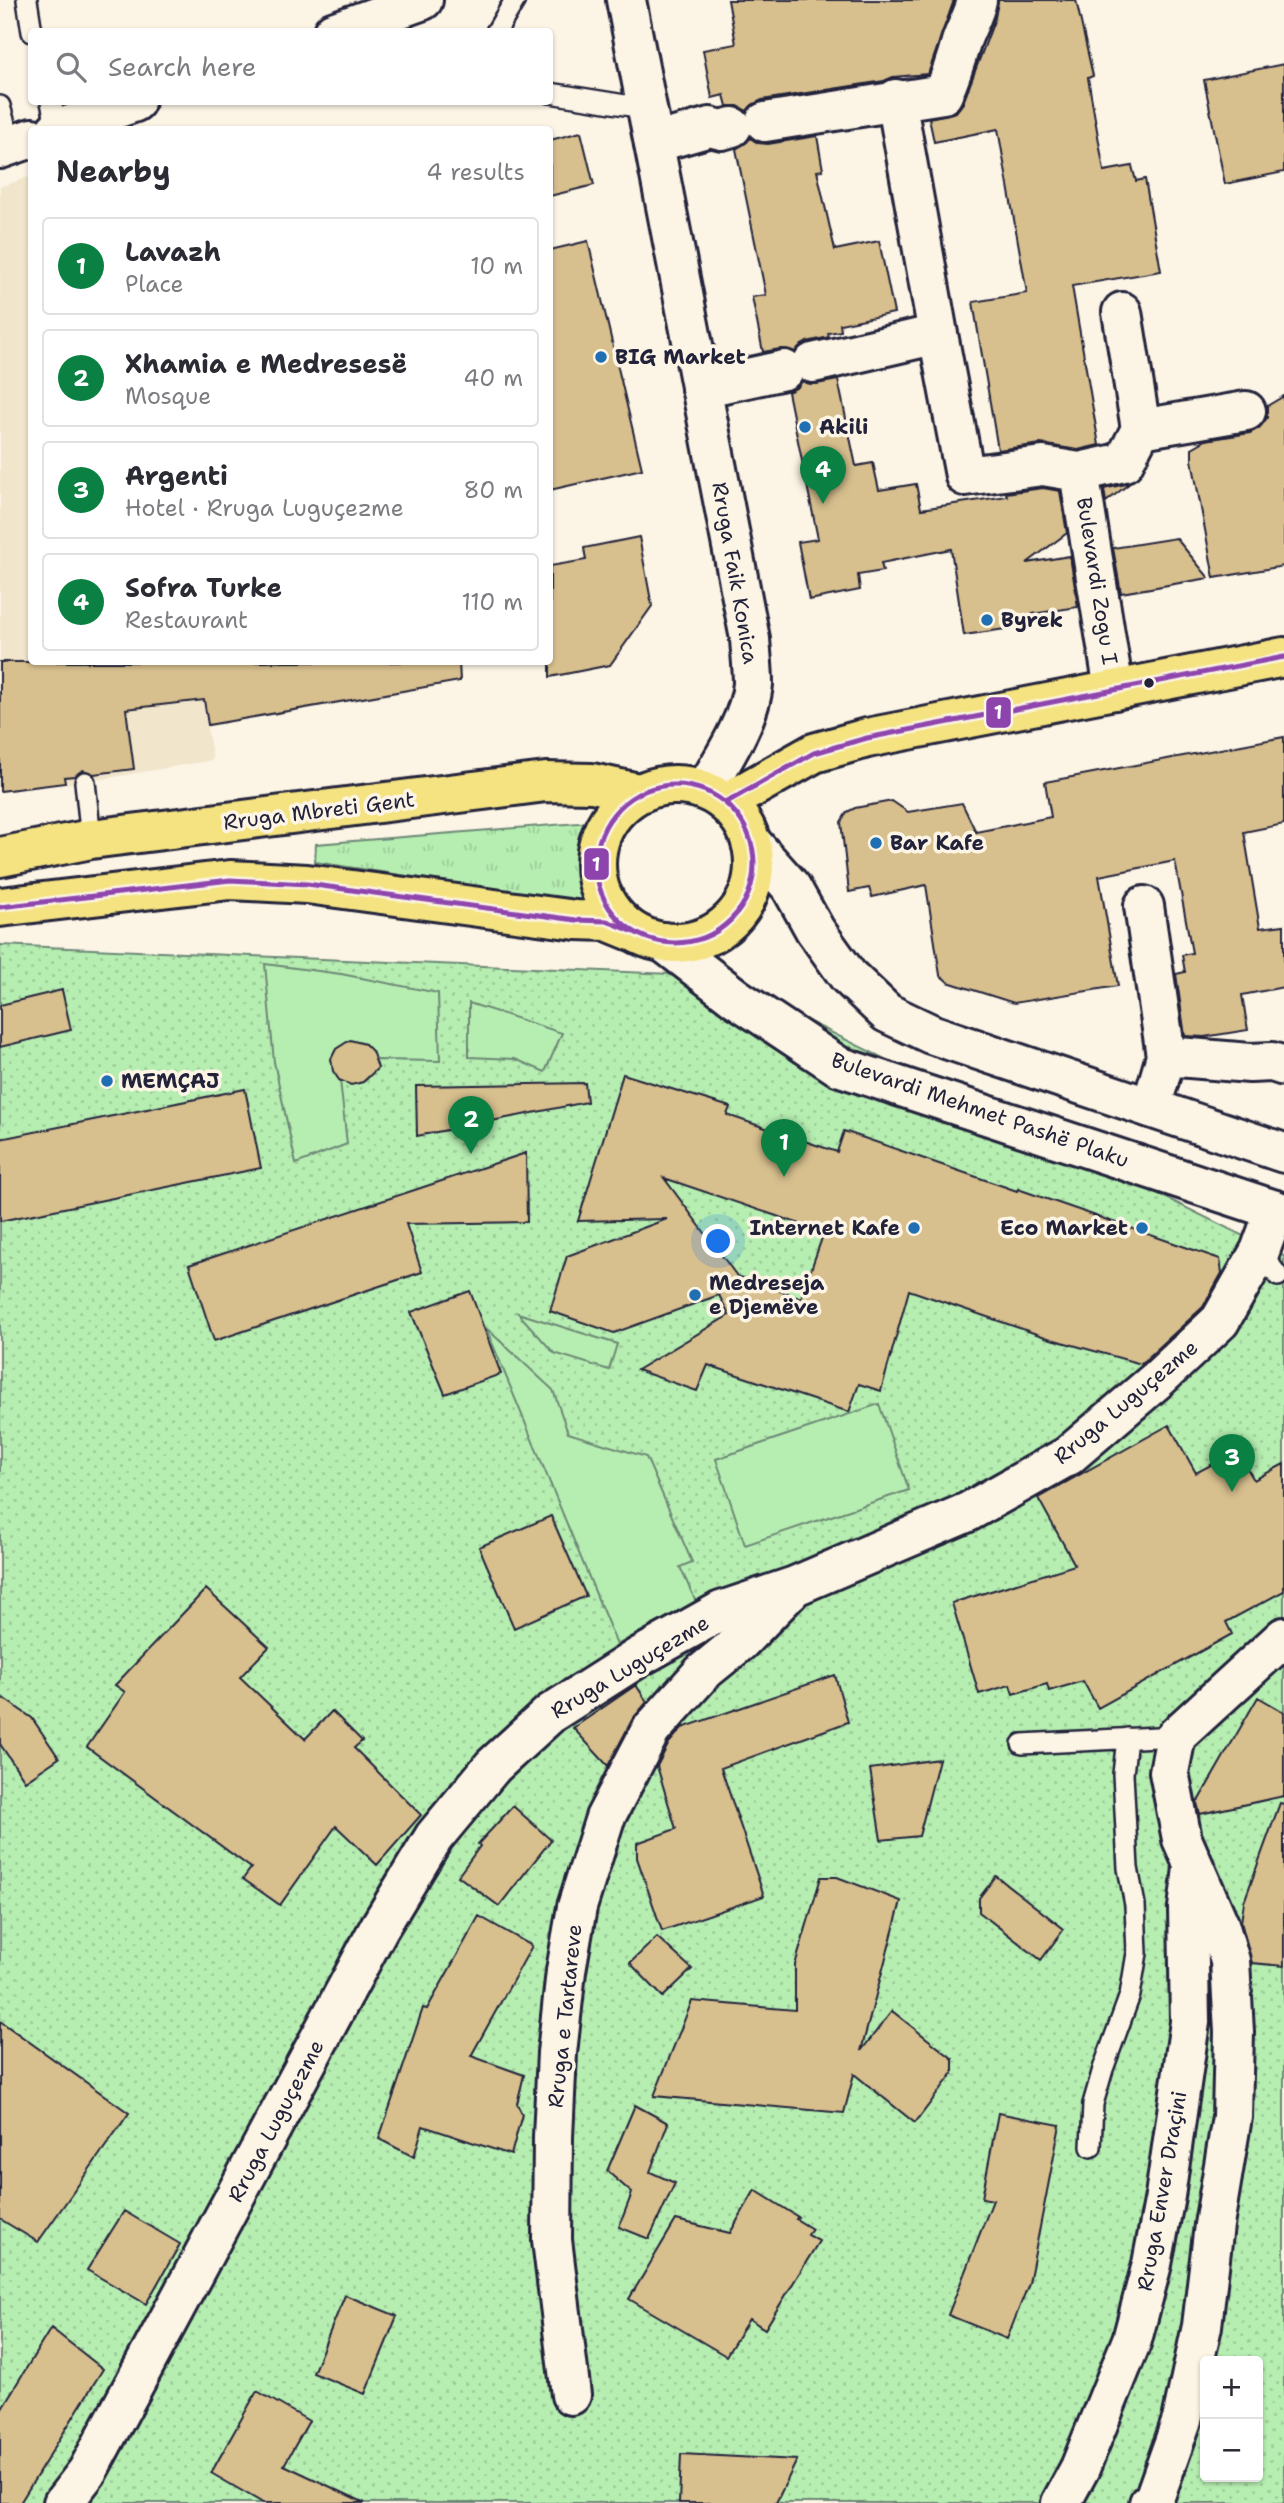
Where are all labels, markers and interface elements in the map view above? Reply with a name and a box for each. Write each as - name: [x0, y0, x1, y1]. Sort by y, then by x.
- search box: [28, 28, 553, 105]
- icon: search: [52, 48, 90, 86]
- text: Search here: [108, 49, 257, 84]
- text: Nearby: [56, 151, 171, 192]
- text: 4 results: [426, 157, 525, 187]
- text: Lavazh: [125, 234, 221, 269]
- text: 1: [76, 251, 86, 281]
- text: 10 m: [470, 251, 523, 281]
- text: Place: [125, 269, 184, 299]
- place label: BIG Market: [615, 343, 746, 371]
- text: Xhamia e Medresesë: [125, 346, 407, 381]
- marker: BIG Market: [593, 349, 609, 365]
- text: 2: [73, 363, 89, 393]
- text: 40 m: [463, 363, 523, 393]
- text: Mosque: [125, 381, 211, 411]
- place label: Akili: [819, 413, 869, 441]
- marker: Akili: [797, 419, 813, 435]
- pin: 4: [800, 446, 846, 504]
- text: Argenti: [125, 458, 228, 493]
- text: 3: [73, 475, 89, 505]
- text: 80 m: [464, 475, 523, 505]
- street label: Rruga Faik Konica: [705, 480, 765, 666]
- text: Hotel · Rruga Luguçezme: [125, 493, 404, 523]
- street label: Bulevardi Zogu I: [1070, 495, 1124, 667]
- text: Sofra Turke: [125, 570, 282, 605]
- text: 4: [73, 587, 89, 617]
- text: 110 m: [461, 587, 523, 617]
- text: Restaurant: [125, 605, 248, 635]
- place label: Byrek: [1001, 606, 1063, 634]
- marker: Byrek: [979, 612, 995, 628]
- unlabelled marker: [1142, 676, 1156, 690]
- line badge: 1: [985, 696, 1012, 729]
- text: 1: [994, 700, 1002, 725]
- street label: Rruga Mbreti Gent: [222, 785, 416, 837]
- place label: Bar Kafe: [890, 829, 984, 857]
- marker: Bar Kafe: [868, 835, 884, 851]
- line badge: 1: [583, 847, 610, 881]
- text: 1: [592, 852, 600, 877]
- street label: Bulevardi Mehmet Pashë Plaku: [827, 1046, 1133, 1174]
- place label: MEMÇAJ: [121, 1067, 219, 1095]
- marker: MEMÇAJ: [99, 1073, 115, 1089]
- pin: 2: [448, 1096, 494, 1154]
- pin: 1: [761, 1119, 807, 1177]
- place label: Internet Kafe: [749, 1214, 900, 1242]
- place label: Eco Market: [1000, 1214, 1128, 1242]
- marker: Internet Kafe: [906, 1220, 922, 1236]
- marker: Eco Market: [1134, 1220, 1150, 1236]
- your location: [701, 1224, 735, 1258]
- place label: Medreseja e Djemëve: [709, 1269, 825, 1321]
- marker: Medreseja e Djemëve: [687, 1287, 703, 1303]
- street label: Rruga Luguçezme: [1048, 1333, 1204, 1471]
- pin: 3: [1209, 1434, 1255, 1492]
- street label: Rruga Luguçezme: [546, 1609, 714, 1725]
- street label: Rruga e Tartareve: [541, 1923, 589, 2109]
- street label: Rruga Luguçezme: [221, 2035, 331, 2207]
- street label: Rruga Enver Draçini: [1131, 2089, 1193, 2293]
- map controls: [1200, 2356, 1263, 2482]
- button: +: [1200, 2356, 1263, 2419]
- button: −: [1200, 2419, 1263, 2482]

